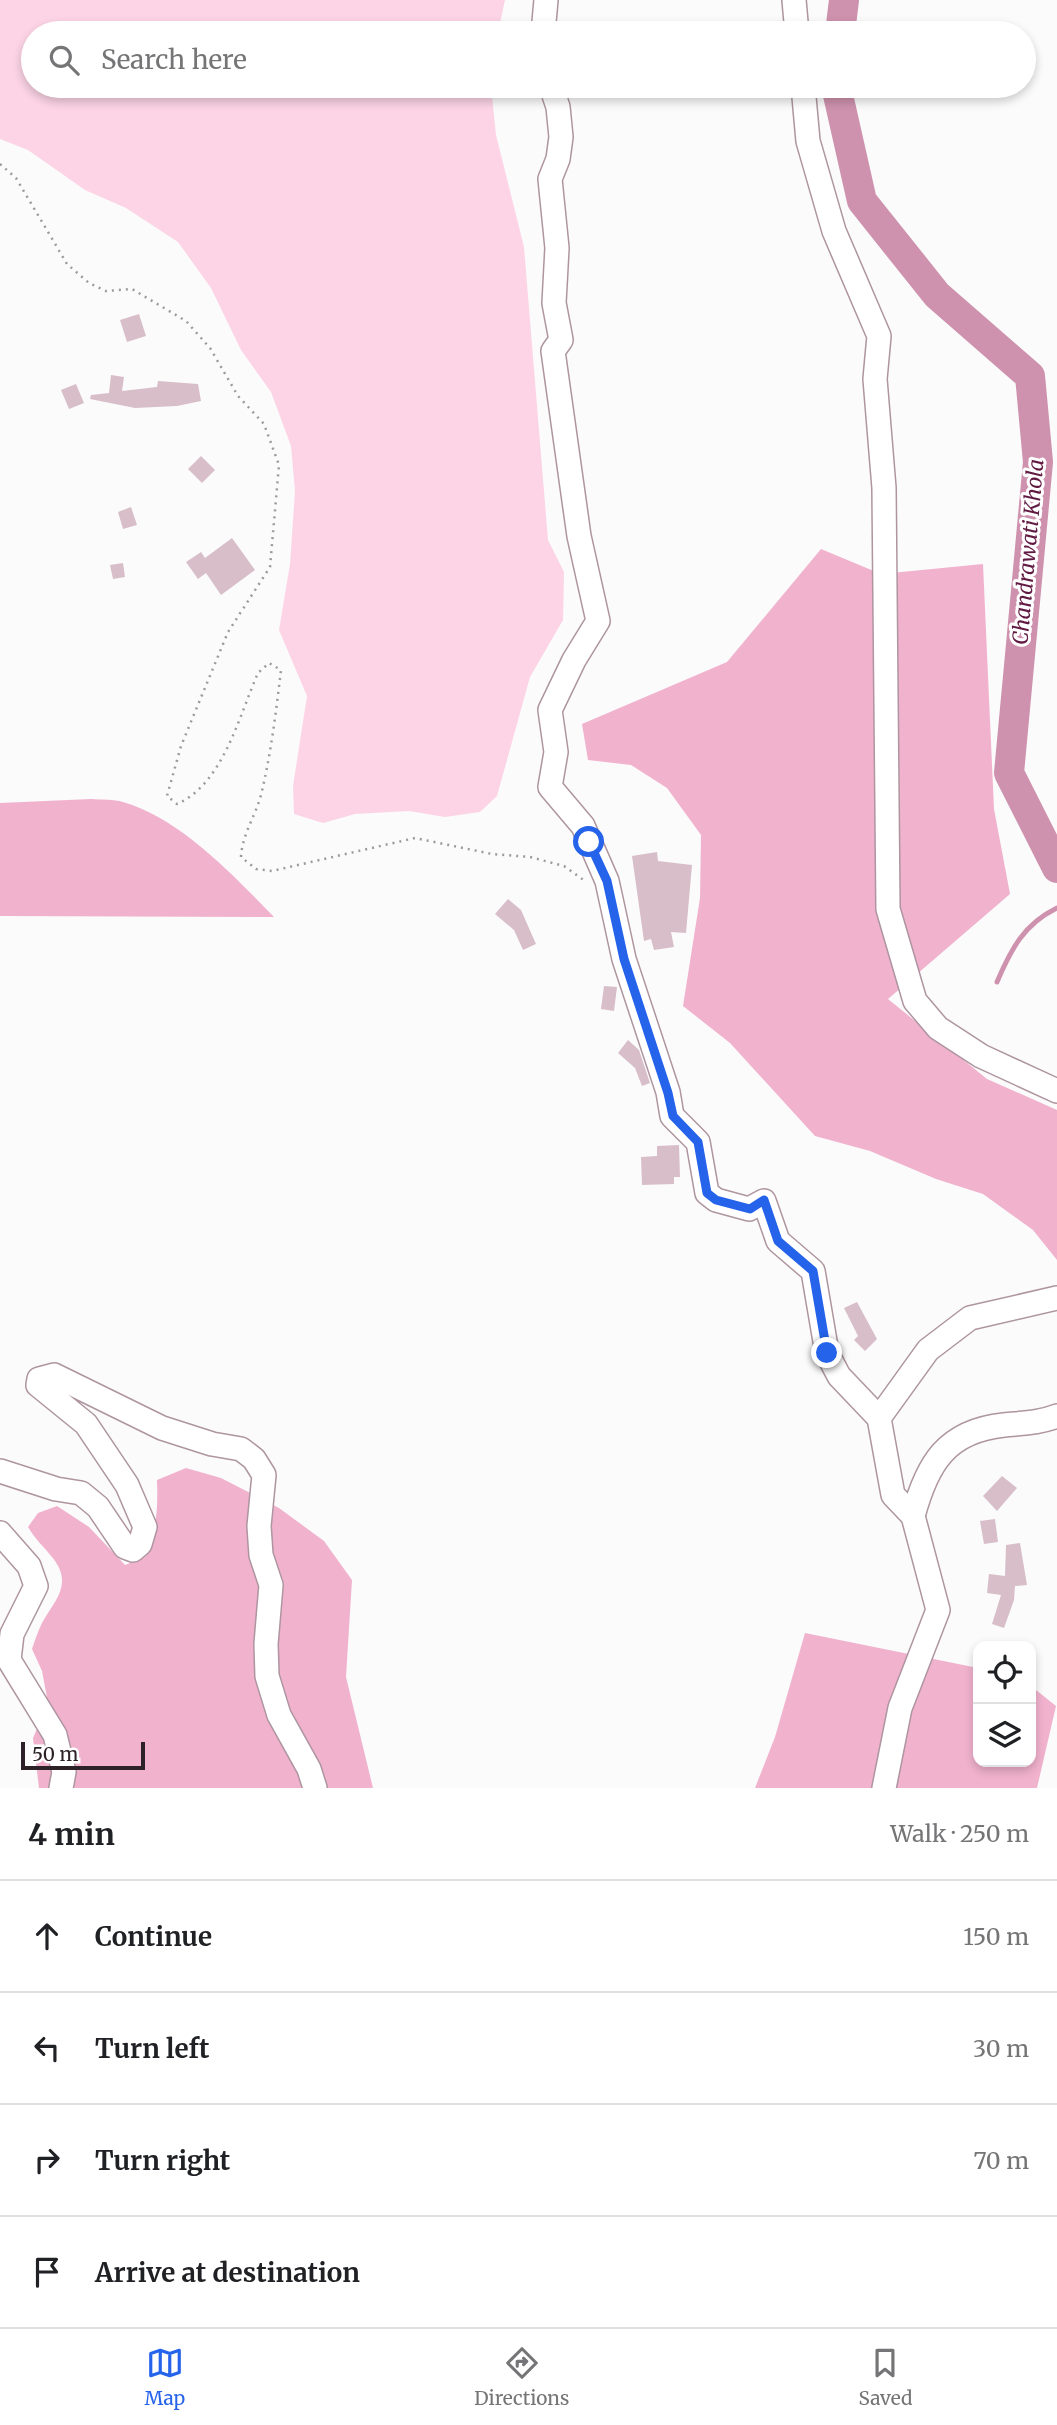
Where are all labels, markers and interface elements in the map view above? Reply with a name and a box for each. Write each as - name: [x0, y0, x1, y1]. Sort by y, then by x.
- search box: [21, 21, 1036, 98]
- icon: search: [45, 41, 83, 79]
- text: Search here: [101, 43, 247, 76]
- water label: Chandrawati Khola: [1006, 458, 1050, 646]
- route start: [573, 826, 604, 857]
- route end: [811, 1337, 842, 1368]
- map controls: [973, 1641, 1036, 1767]
- button: locate: [973, 1641, 1036, 1704]
- button: layers: [973, 1704, 1036, 1767]
- scale bar: [21, 1739, 145, 1771]
- text: 50 m: [32, 1742, 78, 1766]
- text: 4 min: [28, 1815, 115, 1853]
- text: Walk · 250 m: [890, 1819, 1029, 1848]
- icon: ahead: [28, 1917, 66, 1955]
- text: Continue: [95, 1920, 212, 1953]
- text: 150 m: [963, 1922, 1029, 1951]
- icon: left: [28, 2029, 66, 2067]
- text: Turn left: [95, 2032, 209, 2065]
- text: 30 m: [973, 2034, 1029, 2063]
- icon: right: [28, 2141, 66, 2179]
- text: Turn right: [95, 2144, 230, 2177]
- text: 70 m: [973, 2146, 1029, 2175]
- icon: arrive: [28, 2253, 66, 2291]
- text: Arrive at destination: [95, 2256, 360, 2289]
- tab: Map: [145, 2344, 185, 2410]
- tab: Directions: [474, 2344, 569, 2410]
- tab: Saved: [859, 2344, 912, 2410]

